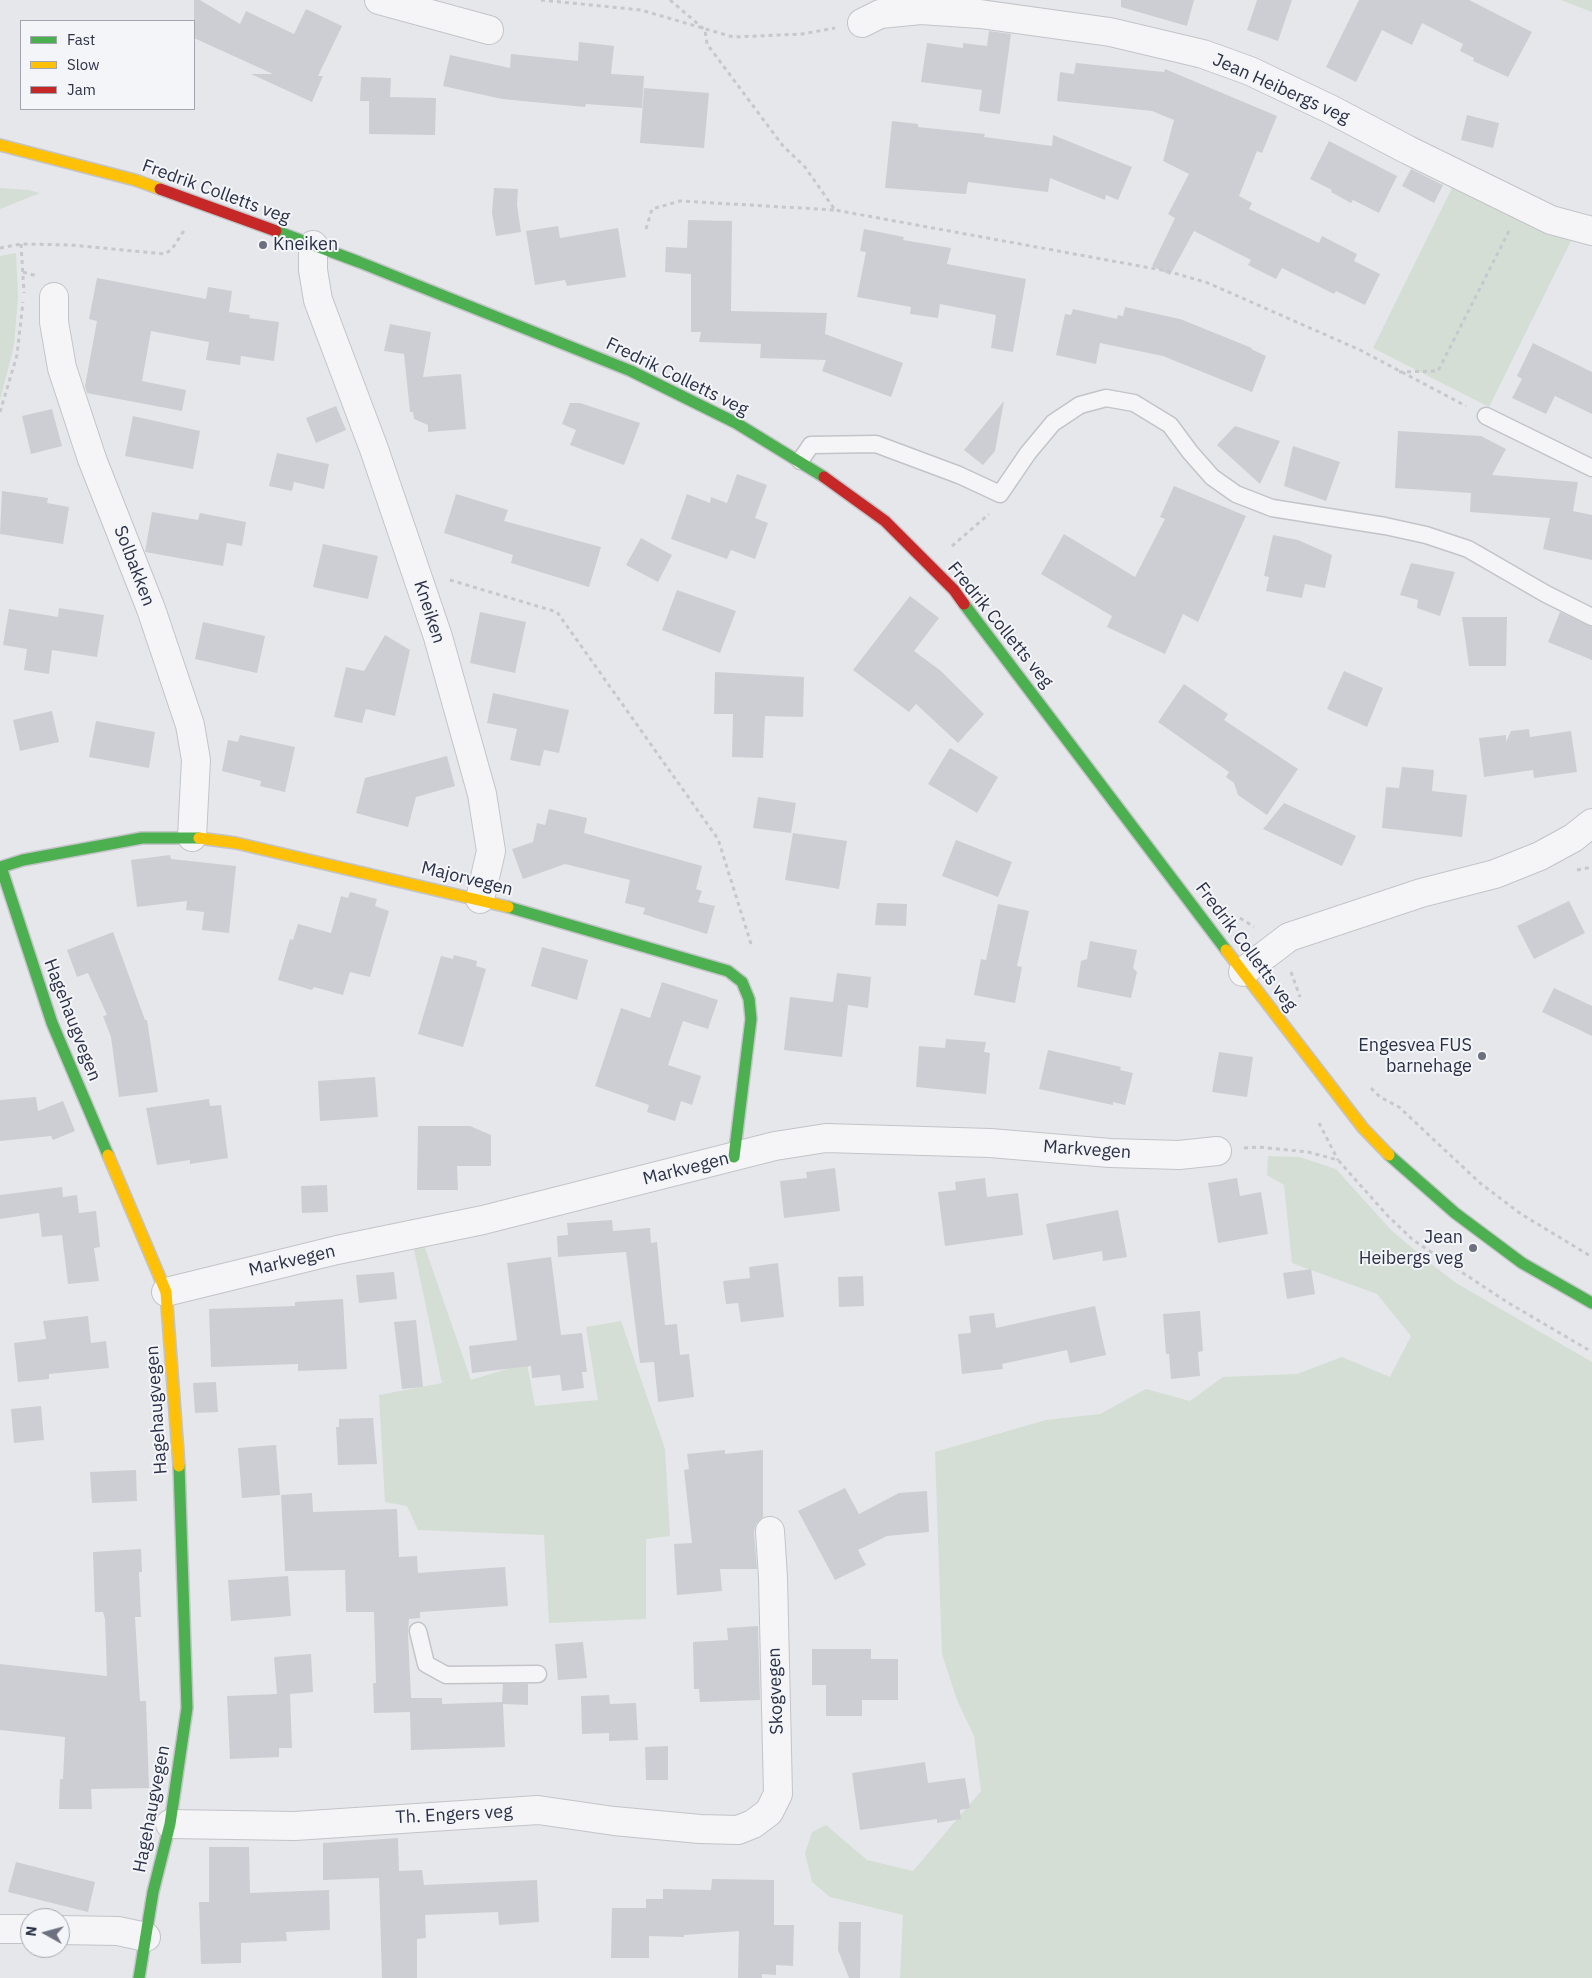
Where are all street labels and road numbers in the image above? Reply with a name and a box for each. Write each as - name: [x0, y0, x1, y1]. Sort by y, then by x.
- street label: Jean Heibergs veg: [1209, 49, 1353, 129]
- street label: Fredrik Colletts veg: [139, 155, 293, 229]
- street label: Fredrik Colletts veg: [602, 333, 752, 421]
- street label: Solbakken: [109, 523, 159, 609]
- street label: Fredrik Colletts veg: [943, 558, 1057, 692]
- street label: Kneiken: [409, 578, 449, 646]
- street label: Majorvegen: [419, 857, 515, 901]
- street label: Fredrik Colletts veg: [1190, 878, 1302, 1016]
- street label: Hagehaugvegen: [39, 956, 105, 1084]
- street label: Markvegen: [1042, 1136, 1132, 1164]
- street label: Markvegen: [641, 1148, 731, 1190]
- street label: Markvegen: [247, 1241, 337, 1281]
- street label: Hagehaugvegen: [142, 1345, 172, 1475]
- street label: Skogvegen: [764, 1647, 788, 1735]
- street label: Hagehaugvegen: [129, 1743, 175, 1875]
- street label: Th. Engers veg: [395, 1801, 513, 1829]

